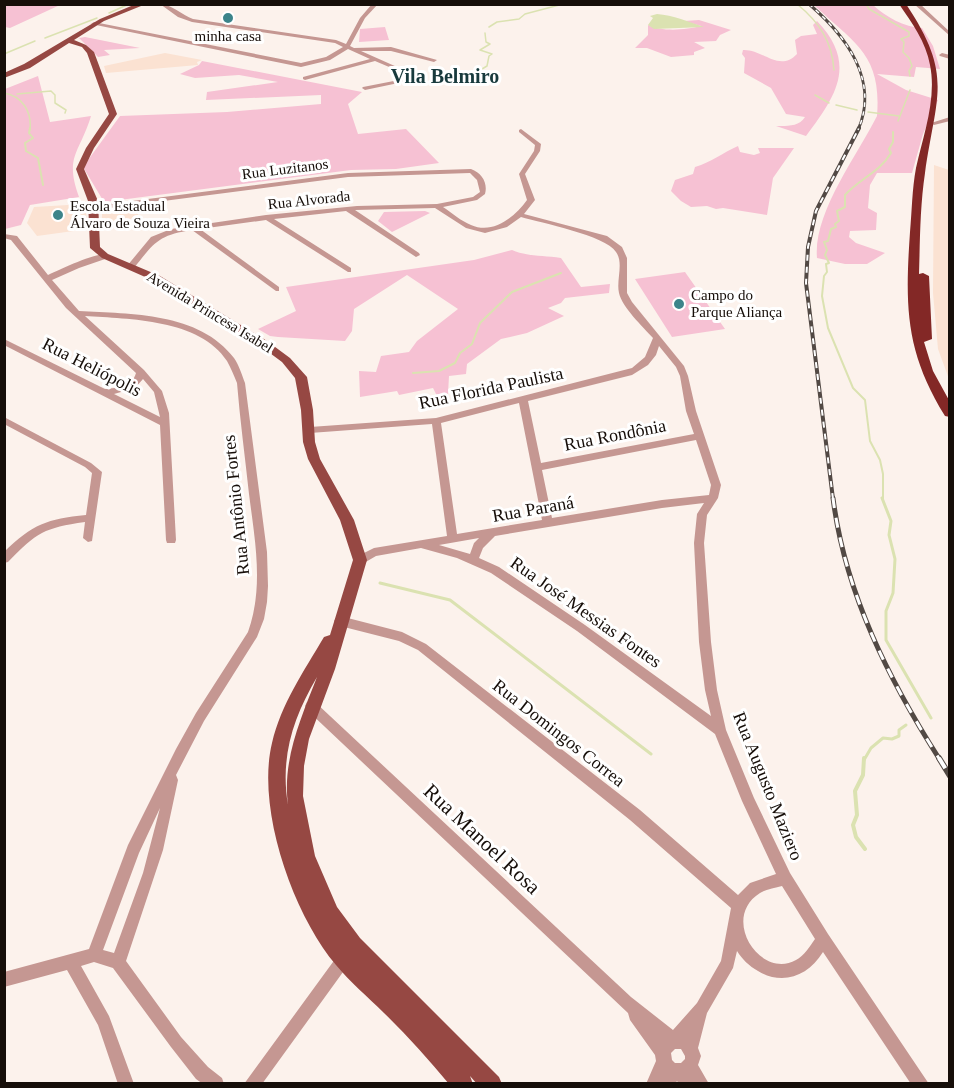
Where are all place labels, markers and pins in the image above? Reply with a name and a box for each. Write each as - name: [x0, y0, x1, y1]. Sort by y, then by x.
- marker: minha casa: [221, 11, 235, 25]
- place label: minha casa: [194, 28, 262, 44]
- place label: Escola Estadual Álvaro de Souza Vieira: [70, 198, 210, 231]
- marker: Escola Estadual Álvaro de Souza Vieira: [51, 208, 65, 222]
- place label: Campo do Parque Aliança: [691, 287, 783, 320]
- marker: Campo do Parque Aliança: [672, 297, 686, 311]

